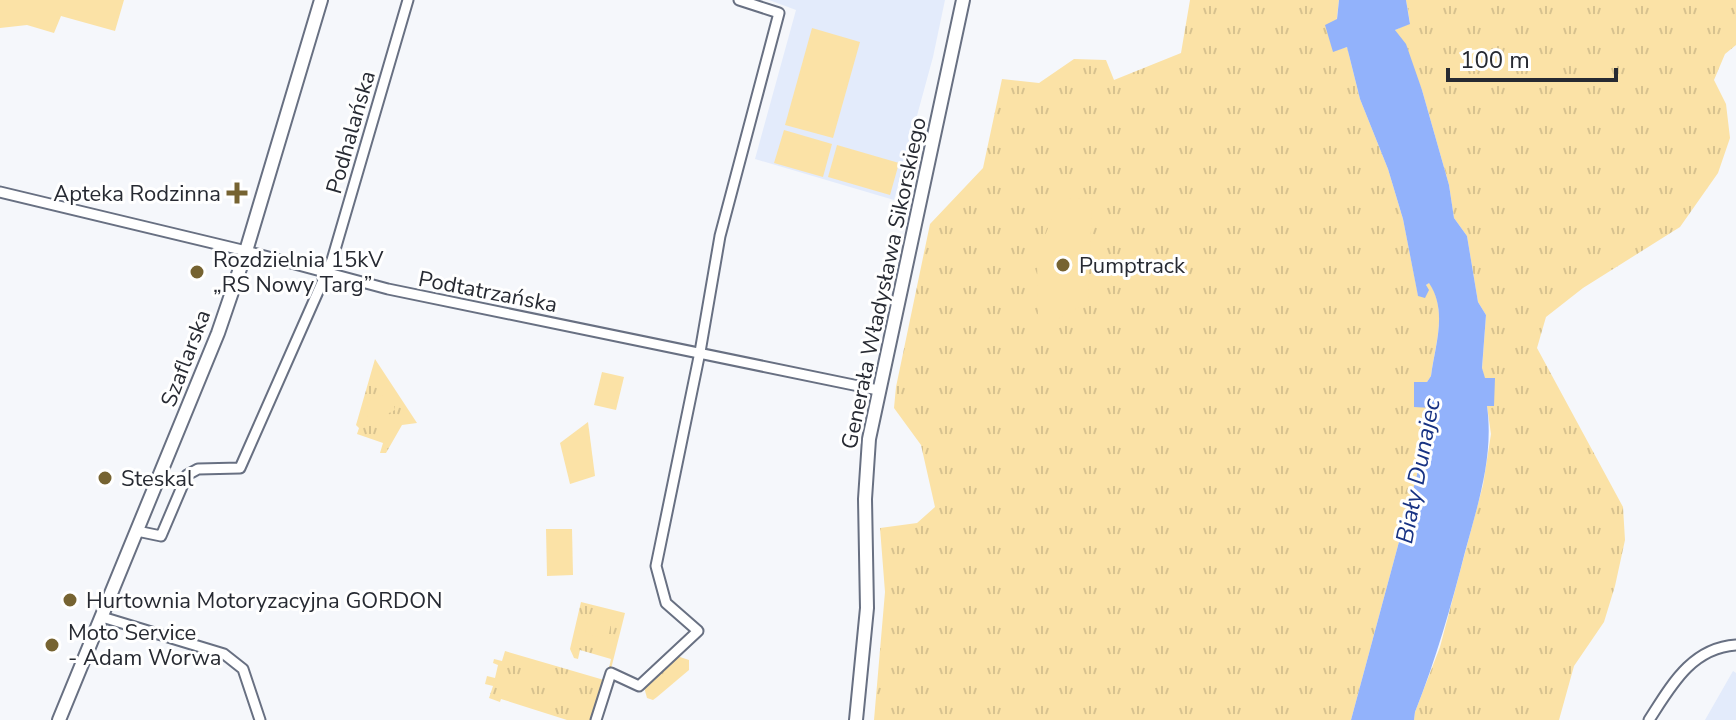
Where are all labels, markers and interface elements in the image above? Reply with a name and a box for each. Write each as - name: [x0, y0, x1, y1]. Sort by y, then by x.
- scale bar: [1448, 32, 1616, 82]
- text: 100 m: [1460, 44, 1530, 76]
- street label: Podhalańska: [319, 67, 383, 197]
- street label: Generała Władysława Sikorskiego: [834, 115, 934, 452]
- place label: Apteka Rodzinna: [53, 179, 221, 209]
- marker: Apteka Rodzinna: [228, 184, 246, 202]
- place label: Rozdzielnia 15kV „RS Nowy Targ”: [213, 245, 384, 300]
- place label: Pumptrack: [1079, 251, 1186, 281]
- marker: Pumptrack: [1054, 256, 1072, 274]
- marker: Rozdzielnia 15kV „RS Nowy Targ”: [188, 263, 206, 281]
- street label: Podtatrzańska: [416, 264, 560, 320]
- street label: Szaflarska: [154, 306, 218, 411]
- water label: Biały Dunajec: [1388, 395, 1448, 546]
- place label: Steskal: [121, 464, 194, 494]
- marker: Steskal: [96, 469, 114, 487]
- place label: Hurtownia Motoryzacyjna GORDON: [86, 586, 442, 616]
- marker: Hurtownia Motoryzacyjna GORDON: [61, 591, 79, 609]
- place label: Moto Service - Adam Worwa: [68, 618, 222, 673]
- marker: Moto Service - Adam Worwa: [43, 636, 61, 654]

